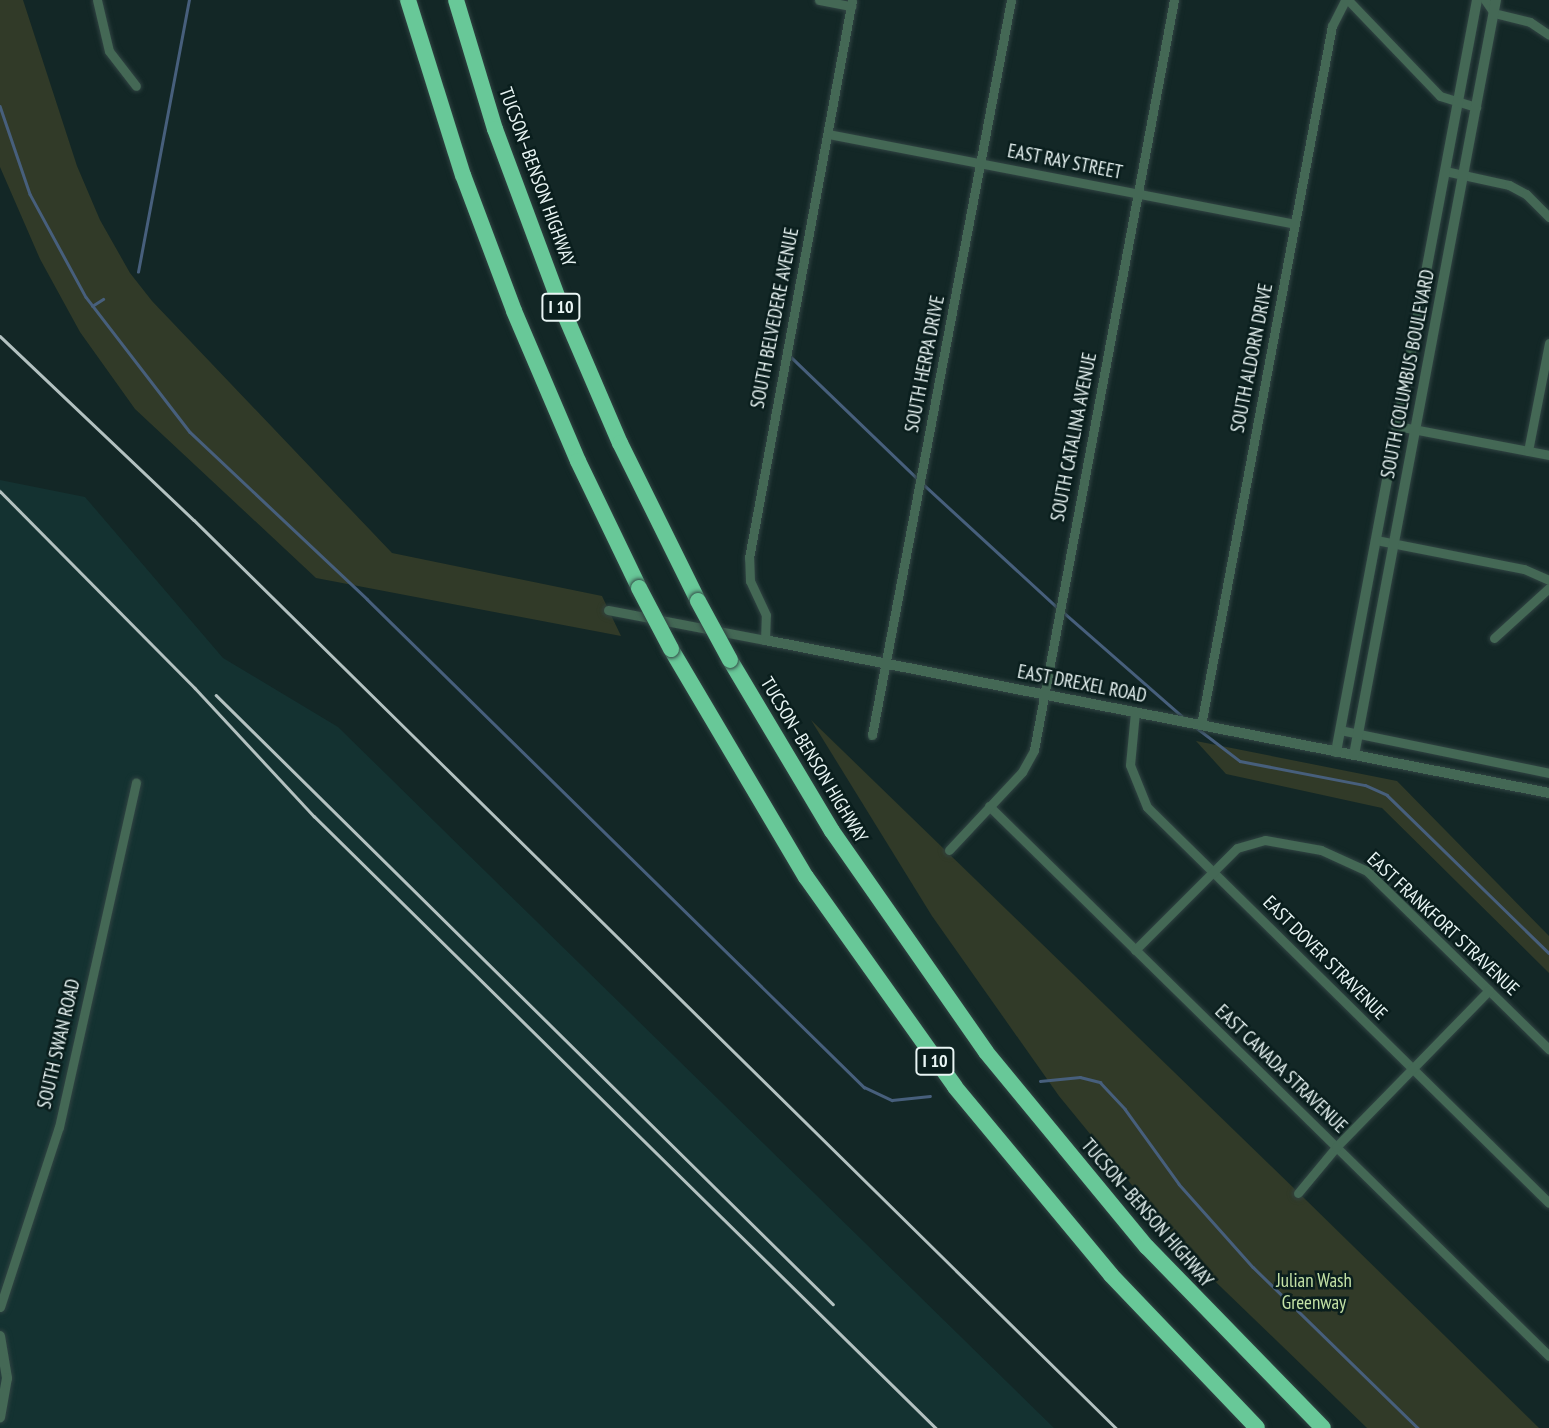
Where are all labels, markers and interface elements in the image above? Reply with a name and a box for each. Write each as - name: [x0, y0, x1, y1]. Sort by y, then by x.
- street label: TUCSON–BENSON HIGHWAY: [494, 84, 580, 270]
- street label: EAST RAY STREET: [1005, 140, 1125, 184]
- street label: SOUTH BELVEDERE AVENUE: [746, 225, 804, 411]
- street label: SOUTH COLUMBUS BOULEVARD: [1377, 268, 1439, 480]
- street label: SOUTH ALDORN DRIVE: [1226, 281, 1278, 435]
- road number: I 10: [540, 292, 582, 321]
- street label: SOUTH HERPA DRIVE: [900, 293, 950, 435]
- street label: SOUTH CATALINA AVENUE: [1046, 350, 1102, 524]
- street label: EAST DREXEL ROAD: [1015, 660, 1149, 708]
- street label: TUCSON–BENSON HIGHWAY: [756, 673, 872, 847]
- street label: EAST FRANKFORT STRAVENUE: [1362, 847, 1524, 1001]
- street label: EAST DOVER STRAVENUE: [1258, 891, 1392, 1025]
- street label: SOUTH SWAN ROAD: [33, 977, 85, 1111]
- street label: EAST CANADA STRAVENUE: [1210, 1000, 1352, 1138]
- road number: I 10: [914, 1046, 956, 1076]
- street label: TUCSON–BENSON HIGHWAY: [1076, 1134, 1218, 1292]
- park label: Julian Wash Greenway: [1276, 1270, 1352, 1314]

